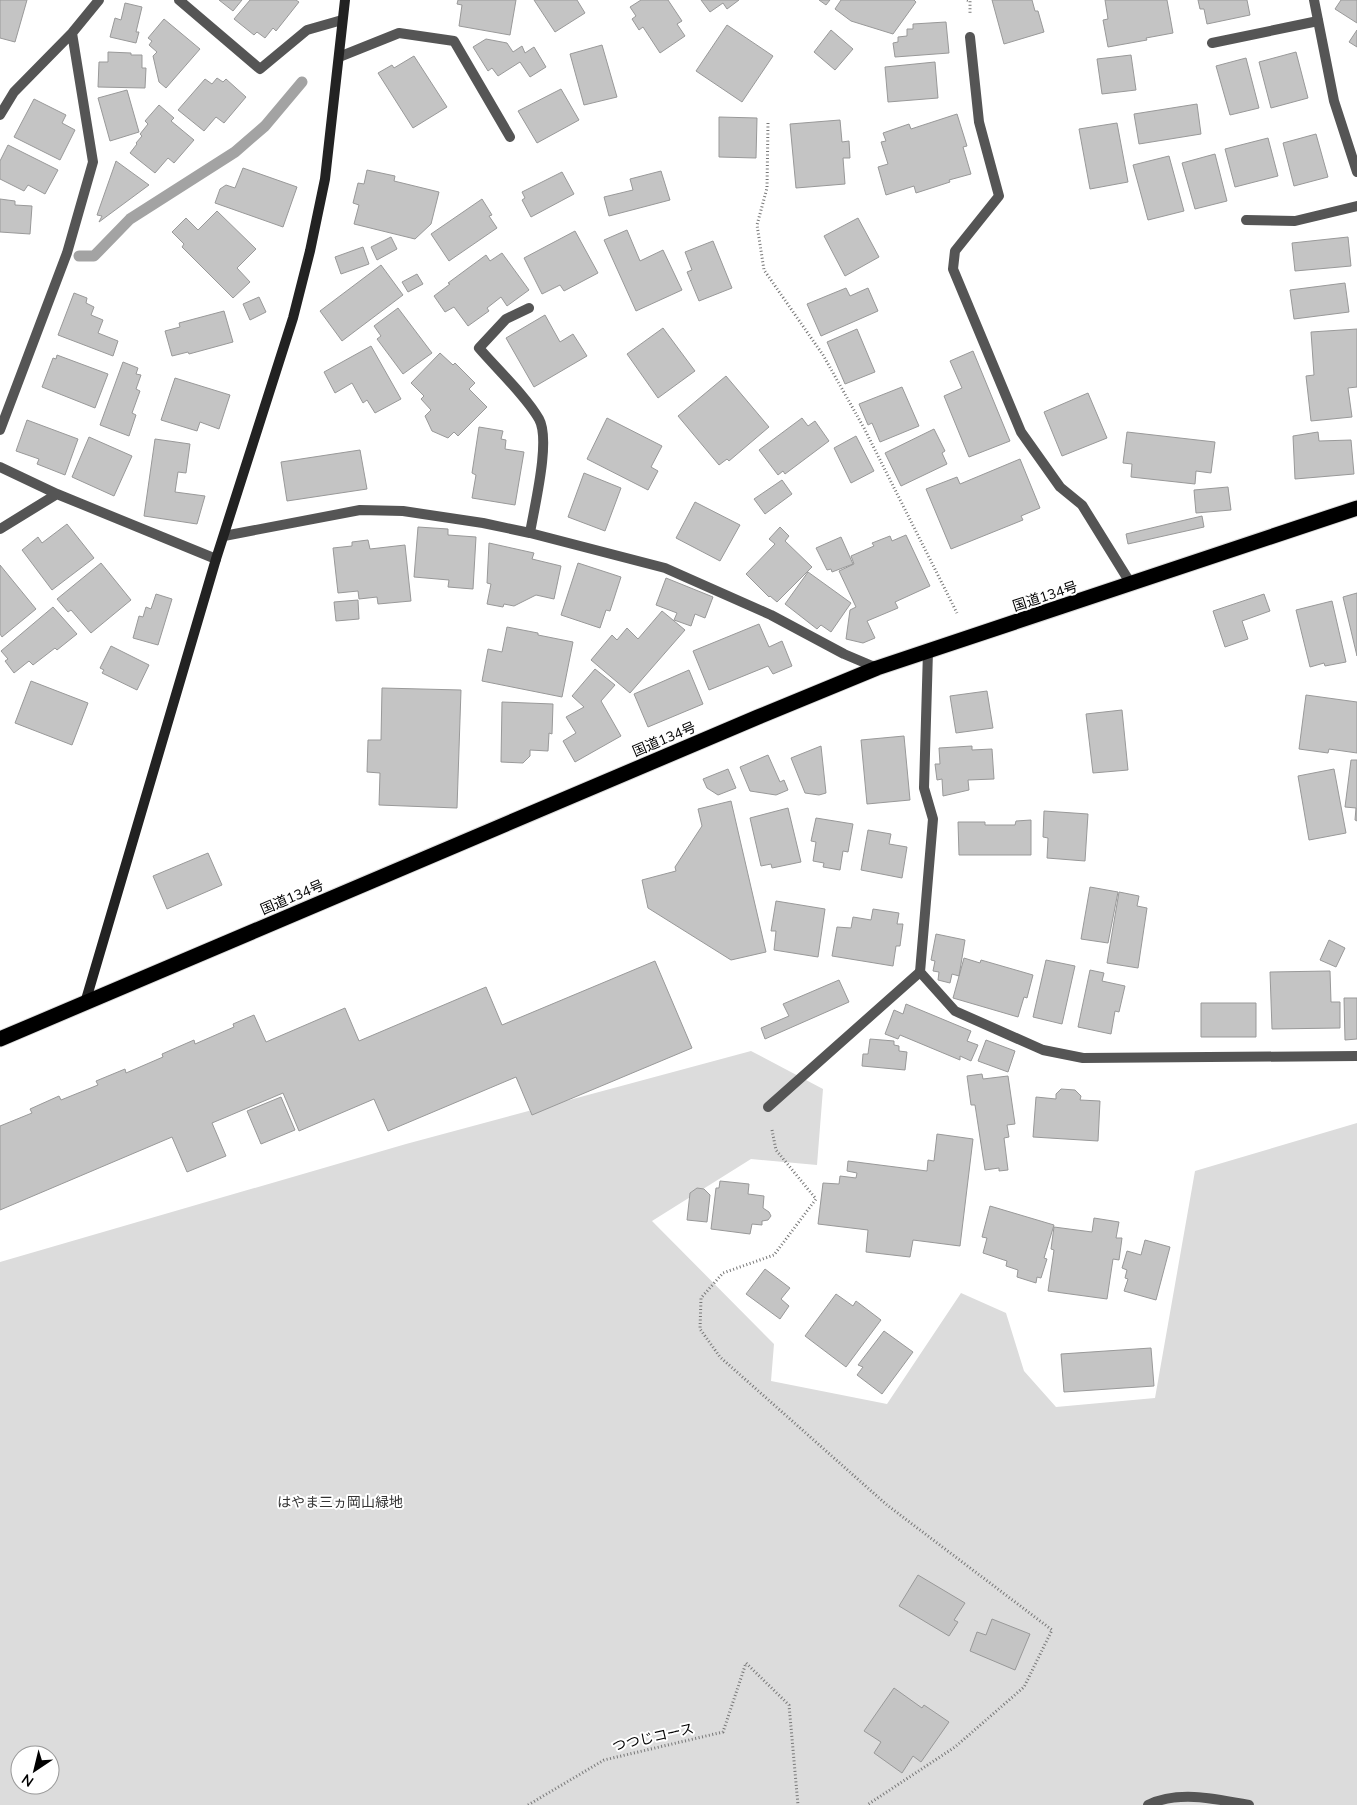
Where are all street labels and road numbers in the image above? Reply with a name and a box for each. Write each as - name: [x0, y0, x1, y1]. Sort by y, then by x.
- street label: 国道134号: [1010, 577, 1080, 615]
- street label: 国道134号: [630, 718, 698, 760]
- street label: 国道134号: [258, 876, 326, 918]
- street label: つつじコース: [610, 1719, 696, 1755]

